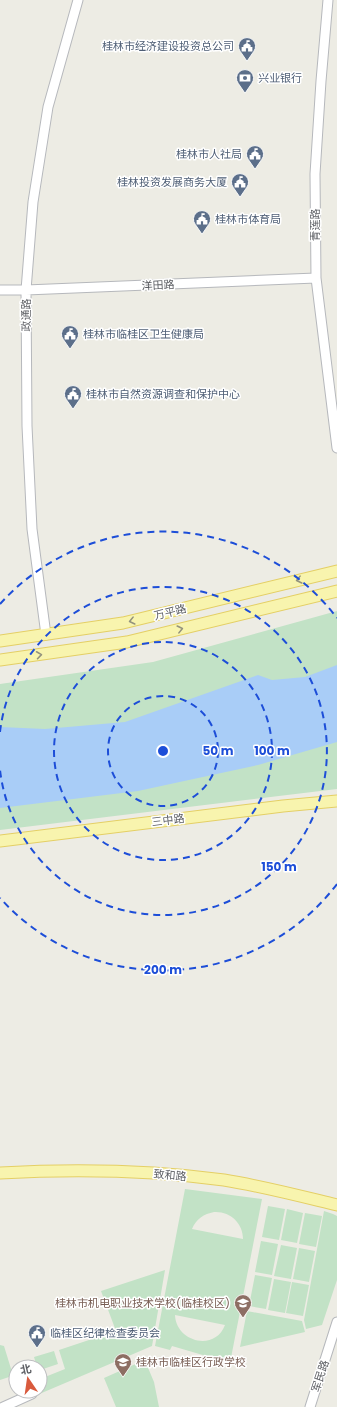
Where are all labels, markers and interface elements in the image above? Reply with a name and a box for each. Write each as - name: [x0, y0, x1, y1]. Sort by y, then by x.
- public building icon: 桂林市经济建设投资总公司: [237, 36, 257, 61]
- place label: 桂林市经济建设投资总公司: [102, 38, 234, 54]
- bank icon: 兴业银行: [235, 68, 255, 93]
- place label: 兴业银行: [258, 70, 302, 86]
- public building icon: 桂林市人社局: [245, 144, 265, 169]
- place label: 桂林市人社局: [176, 146, 242, 162]
- public building icon: 桂林投资发展商务大厦: [230, 172, 250, 197]
- place label: 桂林投资发展商务大厦: [117, 174, 227, 190]
- public building icon: 桂林市体育局: [192, 209, 212, 234]
- street label: 青莲路: [307, 209, 323, 242]
- place label: 桂林市体育局: [215, 211, 281, 227]
- street label: 洋田路: [141, 276, 175, 294]
- street label: 政通路: [18, 299, 34, 332]
- public building icon: 桂林市临桂区卫生健康局: [60, 324, 80, 349]
- place label: 桂林市临桂区卫生健康局: [83, 326, 204, 342]
- public building icon: 桂林市自然资源调查和保护中心: [63, 384, 83, 409]
- place label: 桂林市自然资源调查和保护中心: [86, 386, 240, 402]
- one-way arrow: [296, 575, 303, 584]
- street label: 万平路: [152, 600, 188, 624]
- one-way arrow: [129, 616, 135, 624]
- one-way arrow: [177, 626, 183, 634]
- one-way arrow: [36, 651, 42, 660]
- text: 50 m: [203, 742, 234, 759]
- text: 100 m: [254, 742, 290, 759]
- centre of rings: [156, 744, 170, 758]
- street label: 三中路: [151, 810, 185, 830]
- text: 150 m: [261, 858, 297, 875]
- text: 200 m: [144, 961, 182, 978]
- street label: 致和路: [153, 1166, 187, 1184]
- school or university icon: 桂林市机电职业技术学校(临桂校区): [233, 1293, 253, 1318]
- place label: 桂林市机电职业技术学校(临桂校区): [55, 1295, 230, 1311]
- public building icon: 临桂区纪律检查委员会: [27, 1323, 47, 1348]
- place label: 临桂区纪律检查委员会: [50, 1325, 160, 1341]
- school or university icon: 桂林市临桂区行政学校: [113, 1352, 133, 1377]
- place label: 桂林市临桂区行政学校: [136, 1354, 246, 1370]
- street label: 军民路: [307, 1358, 333, 1394]
- north arrow: [8, 1359, 48, 1399]
- text: 北: [19, 1360, 33, 1378]

